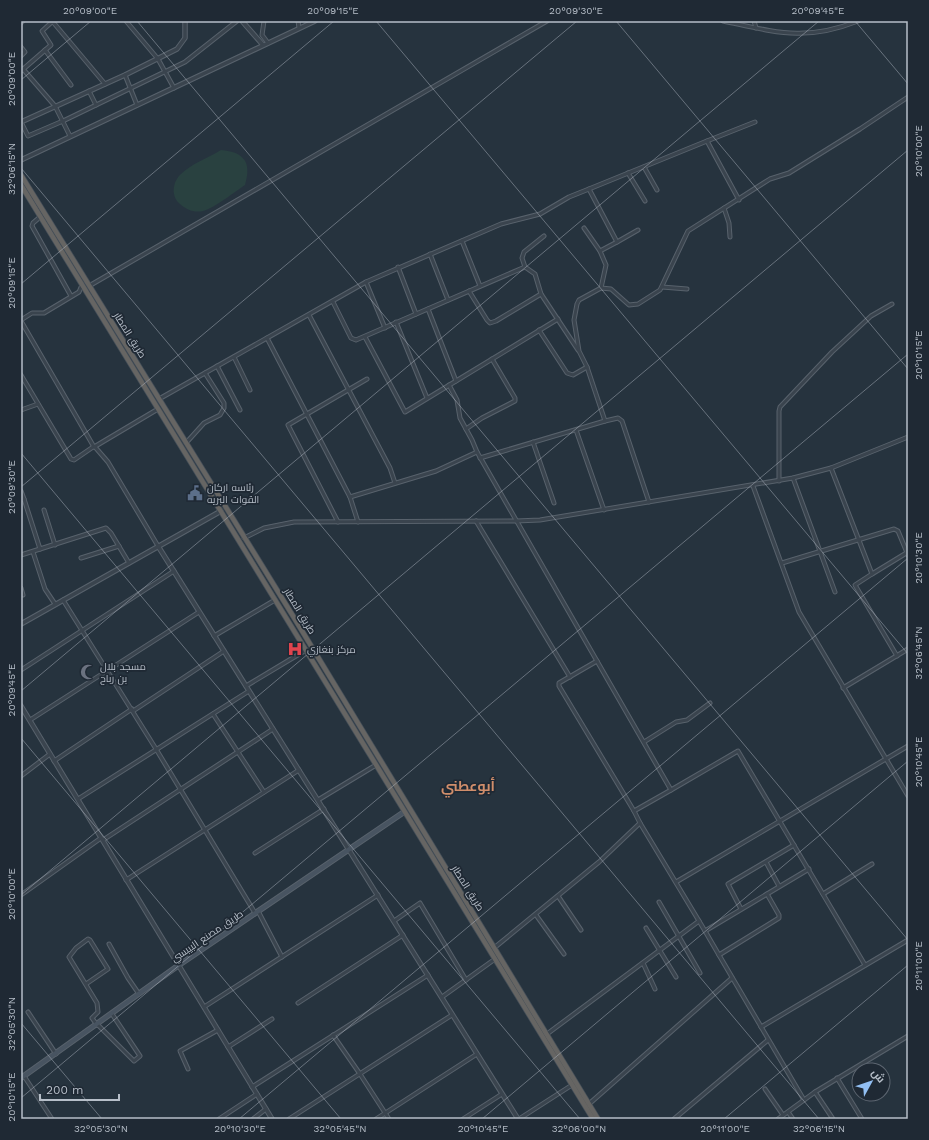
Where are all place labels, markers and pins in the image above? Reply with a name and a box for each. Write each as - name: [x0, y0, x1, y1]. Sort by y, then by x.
- place label: رئاسه اركان القوات البريه: [207, 482, 259, 505]
- public building icon: رئاسه اركان القوات البريه: [186, 484, 204, 502]
- hospital icon: مركز بنغازي: [286, 640, 304, 658]
- place label: مركز بنغازي: [307, 644, 356, 657]
- place label: مسجد بلال بن رباح: [100, 661, 146, 685]
- mosque icon: مسجد بلال بن رباح: [79, 663, 97, 681]

